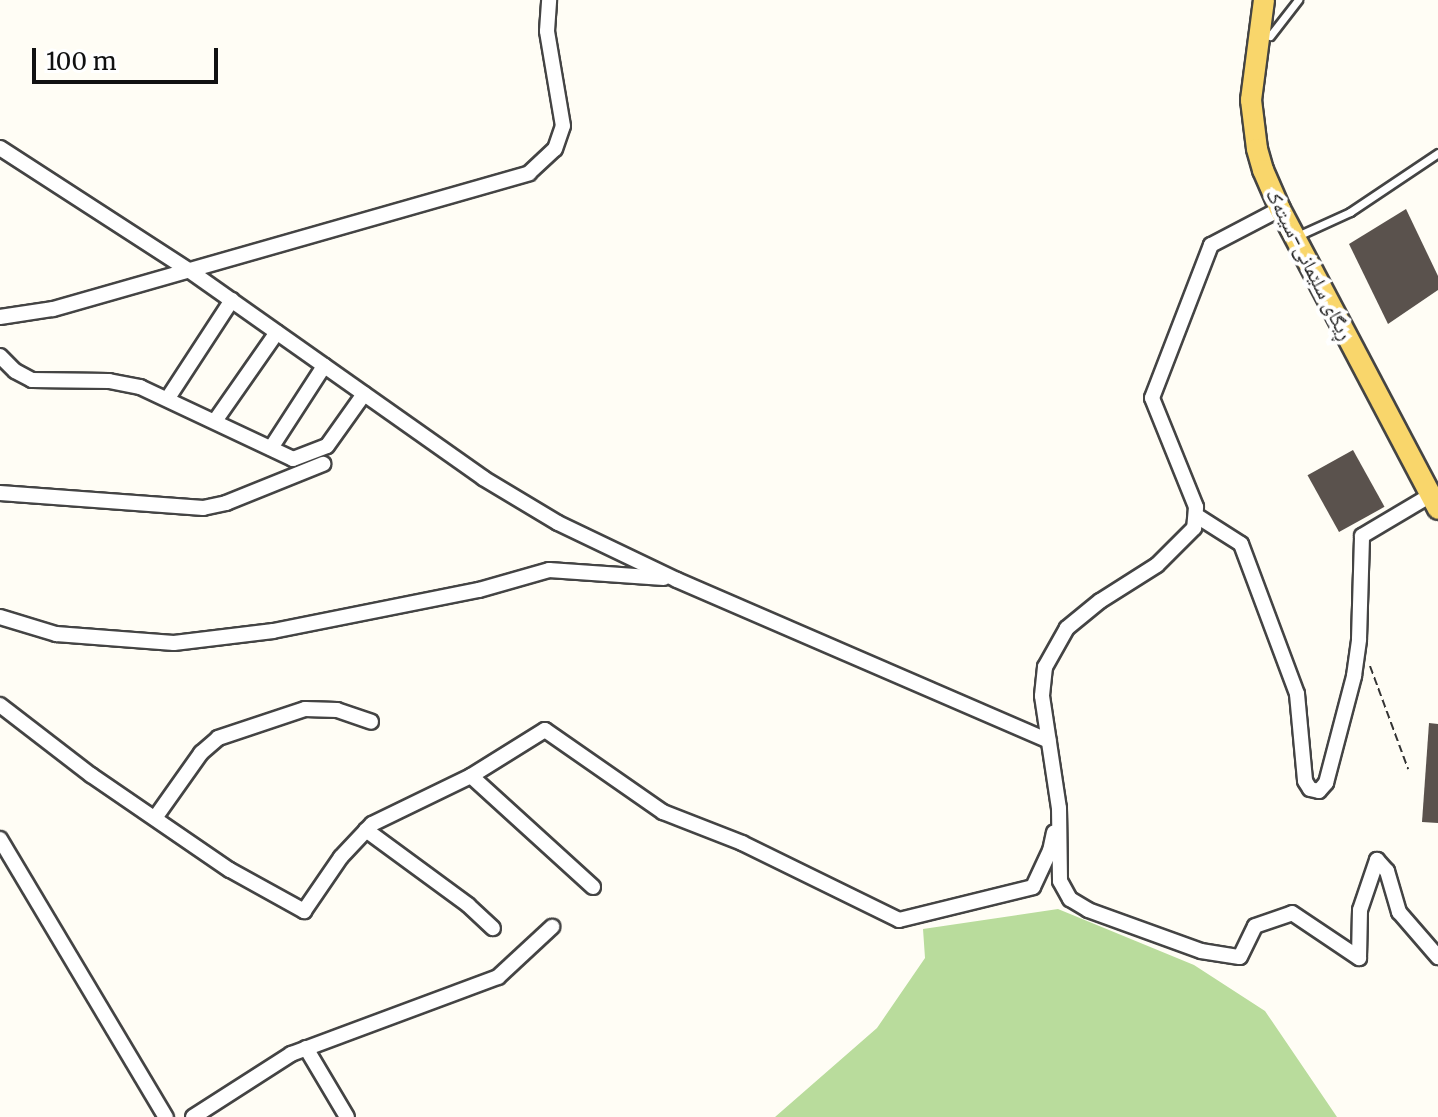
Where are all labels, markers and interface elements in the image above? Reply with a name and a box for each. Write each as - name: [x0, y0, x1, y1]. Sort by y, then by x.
- scale bar: [36, 32, 222, 82]
- text: 100 m: [46, 46, 116, 77]
- street label: ڕیگای سلێمانی-سیتەک: [1262, 184, 1358, 344]

